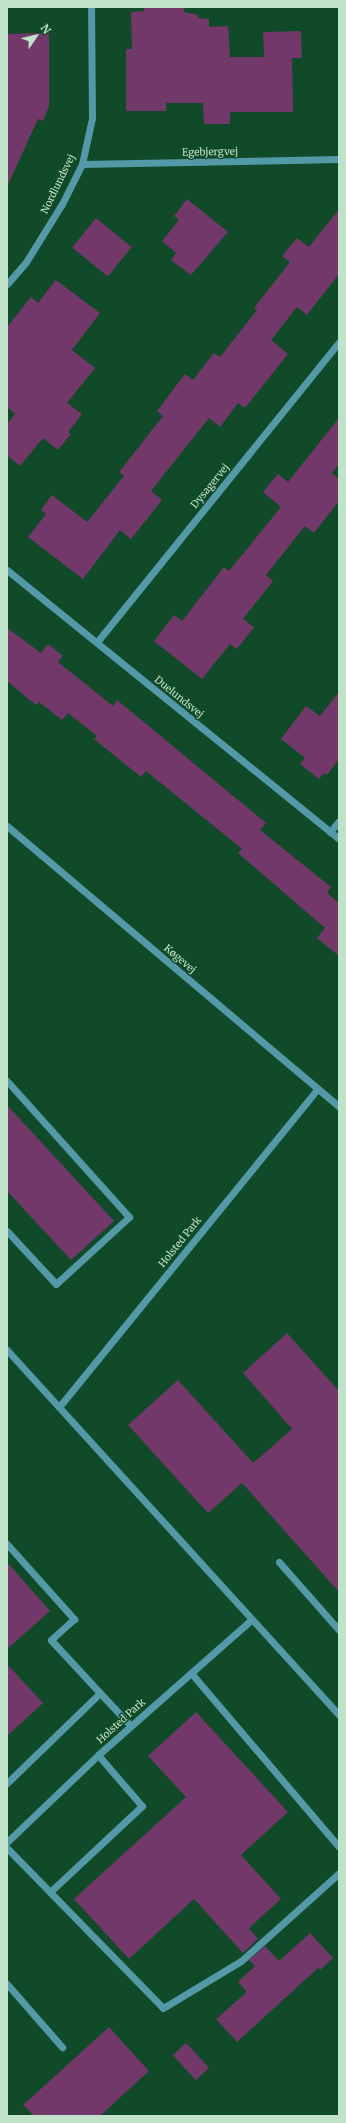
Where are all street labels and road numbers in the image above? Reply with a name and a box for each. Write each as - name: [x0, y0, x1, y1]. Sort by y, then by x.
- street label: Egebjergvej: [182, 146, 238, 158]
- street label: Nordlundsvej: [38, 152, 78, 216]
- street label: Dysagervej: [188, 461, 232, 511]
- street label: Duelundsvej: [152, 674, 206, 720]
- street label: Køgevej: [162, 942, 198, 976]
- street label: Holsted Park: [156, 1214, 204, 1270]
- street label: Holsted Park: [94, 1696, 148, 1746]

